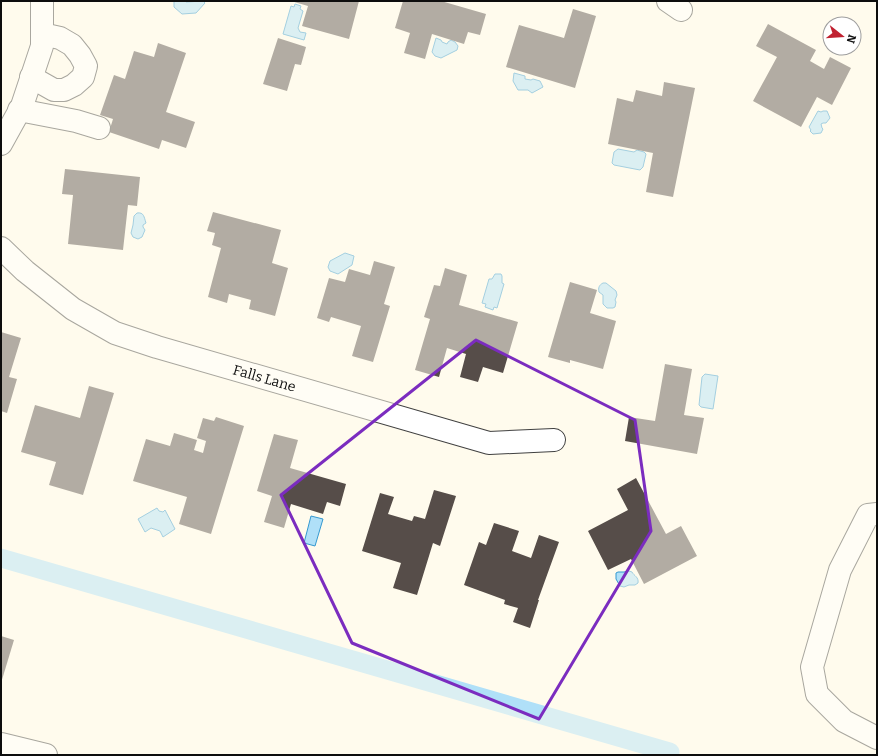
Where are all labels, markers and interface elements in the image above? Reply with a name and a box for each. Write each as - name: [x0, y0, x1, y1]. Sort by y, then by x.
- north arrow: [822, 16, 862, 56]
- text: N: [843, 33, 859, 45]
- street label: Falls Lane: [231, 361, 298, 395]

